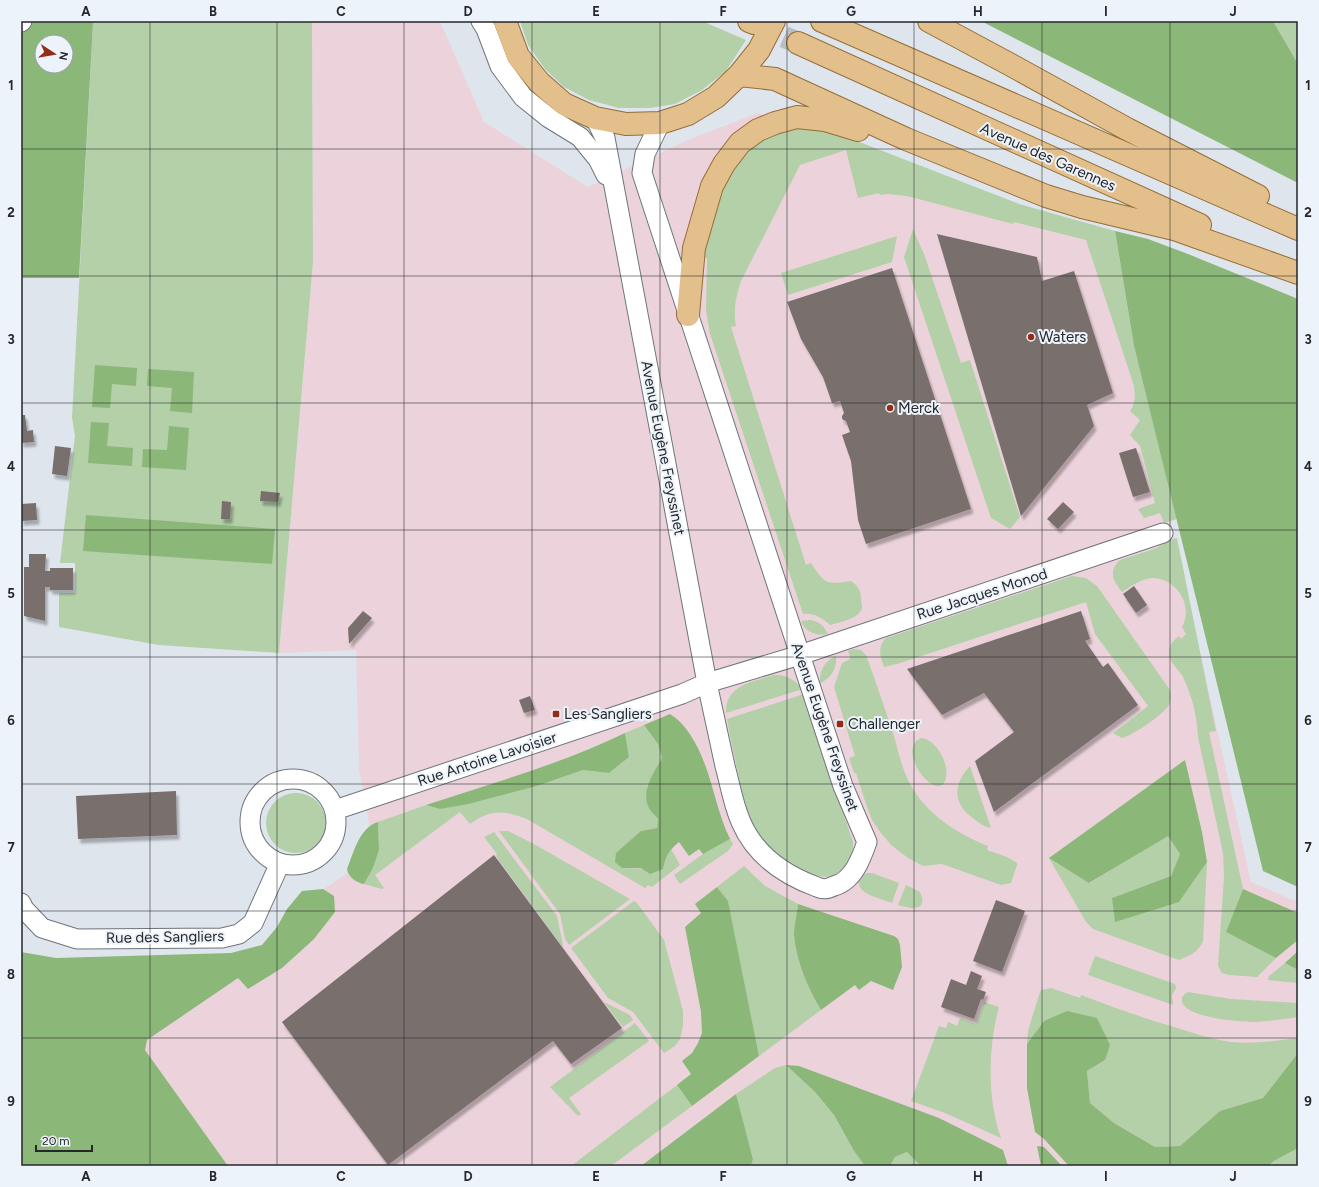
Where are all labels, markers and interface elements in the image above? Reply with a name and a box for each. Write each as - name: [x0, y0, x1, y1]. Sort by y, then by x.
- text: A: [81, 4, 91, 19]
- text: B: [209, 4, 217, 19]
- text: C: [336, 4, 346, 19]
- text: D: [463, 4, 473, 19]
- text: E: [592, 4, 600, 19]
- text: F: [719, 4, 727, 19]
- text: G: [846, 4, 856, 19]
- text: H: [973, 4, 983, 19]
- text: I: [1104, 4, 1108, 19]
- text: J: [1229, 4, 1237, 19]
- north arrow: [34, 34, 74, 74]
- text: N: [56, 50, 71, 61]
- text: 1: [8, 78, 14, 93]
- text: 1: [1305, 78, 1311, 93]
- street label: Avenue des Garennes: [977, 119, 1119, 195]
- text: 2: [7, 205, 15, 220]
- text: 2: [1304, 205, 1312, 220]
- place label: Waters: [1039, 328, 1086, 346]
- text: 3: [7, 332, 15, 347]
- marker: Waters: [1026, 332, 1036, 342]
- text: 3: [1304, 332, 1312, 347]
- street label: Avenue Eugène Freyssinet: [637, 359, 689, 537]
- place label: Merck: [898, 399, 940, 417]
- marker: Merck: [885, 403, 895, 413]
- text: 4: [7, 459, 15, 474]
- text: 4: [1304, 459, 1312, 474]
- street label: Rue Jacques Monod: [914, 564, 1050, 624]
- text: 5: [7, 586, 15, 601]
- text: 5: [1304, 586, 1312, 601]
- street label: Avenue Eugène Freyssinet: [788, 640, 863, 814]
- place label: Les Sangliers: [564, 705, 652, 723]
- marker: Les Sangliers: [551, 709, 561, 719]
- text: 6: [7, 713, 15, 728]
- text: 6: [1304, 713, 1312, 728]
- place label: Challenger: [848, 715, 920, 733]
- marker: Challenger: [835, 719, 845, 729]
- street label: Rue Antoine Lavoisier: [415, 728, 559, 790]
- text: 7: [7, 840, 15, 855]
- text: 7: [1304, 840, 1312, 855]
- street label: Rue des Sangliers: [106, 927, 224, 947]
- text: 8: [7, 967, 15, 982]
- text: 8: [1304, 967, 1312, 982]
- text: 9: [7, 1094, 15, 1109]
- text: 9: [1304, 1094, 1312, 1109]
- scale bar: [36, 1127, 92, 1153]
- text: 20 m: [42, 1134, 70, 1148]
- text: A: [81, 1169, 91, 1184]
- text: B: [209, 1169, 217, 1184]
- text: C: [336, 1169, 346, 1184]
- text: D: [463, 1169, 473, 1184]
- text: E: [592, 1169, 600, 1184]
- text: F: [719, 1169, 727, 1184]
- text: G: [846, 1169, 856, 1184]
- text: H: [973, 1169, 983, 1184]
- text: I: [1104, 1169, 1108, 1184]
- text: J: [1229, 1169, 1237, 1184]

